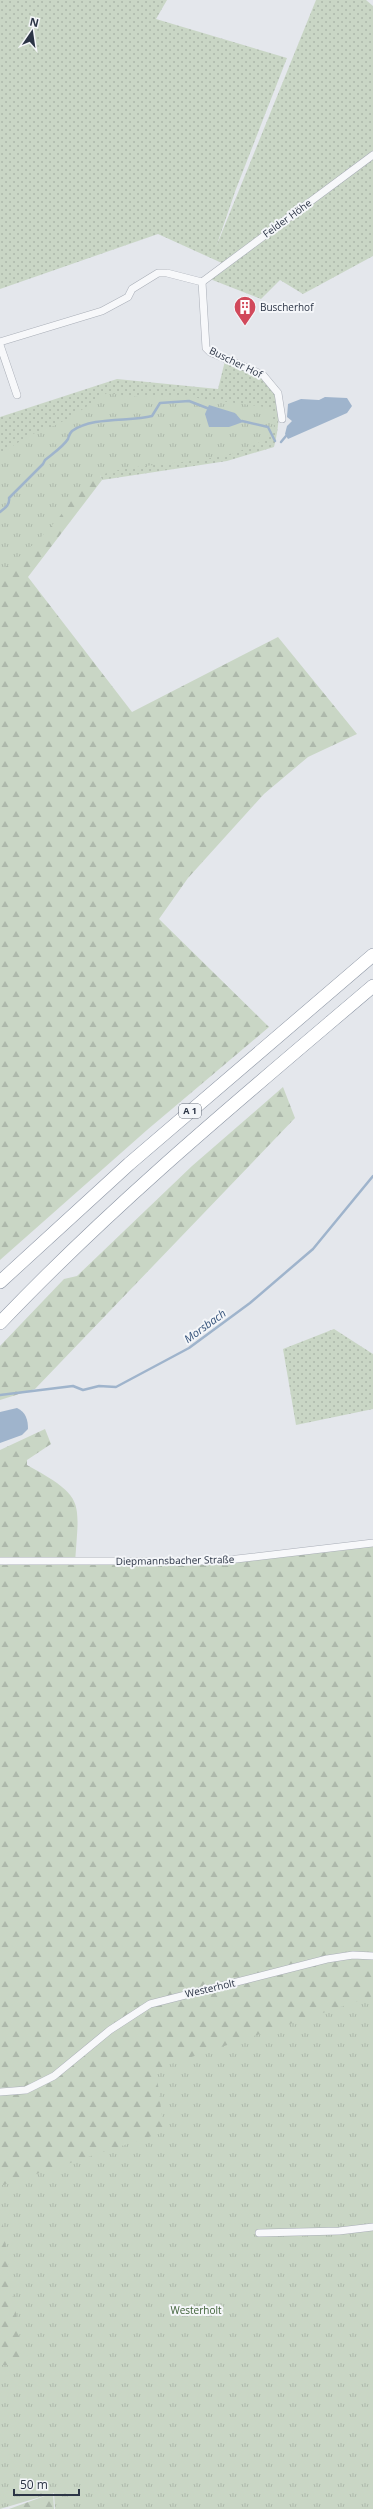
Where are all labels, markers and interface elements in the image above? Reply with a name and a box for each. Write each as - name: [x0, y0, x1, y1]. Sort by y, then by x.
- north arrow: [12, 12, 52, 52]
- text: N: [28, 13, 40, 30]
- street label: Felder Höhe: [260, 195, 314, 240]
- building icon: Buscherhof: [232, 294, 258, 327]
- place label: Buscherhof: [260, 300, 314, 314]
- street label: Buscher Hof: [207, 343, 265, 381]
- road number: A 1: [179, 1104, 201, 1118]
- water label: Morsbach: [181, 1305, 229, 1346]
- street label: Diepmannsbacher Straße: [115, 1552, 235, 1568]
- street label: Westerholt: [184, 1975, 237, 2001]
- park label: Westerholt: [170, 2303, 222, 2317]
- scale bar: [14, 2471, 79, 2497]
- text: 50 m: [20, 2476, 48, 2493]

